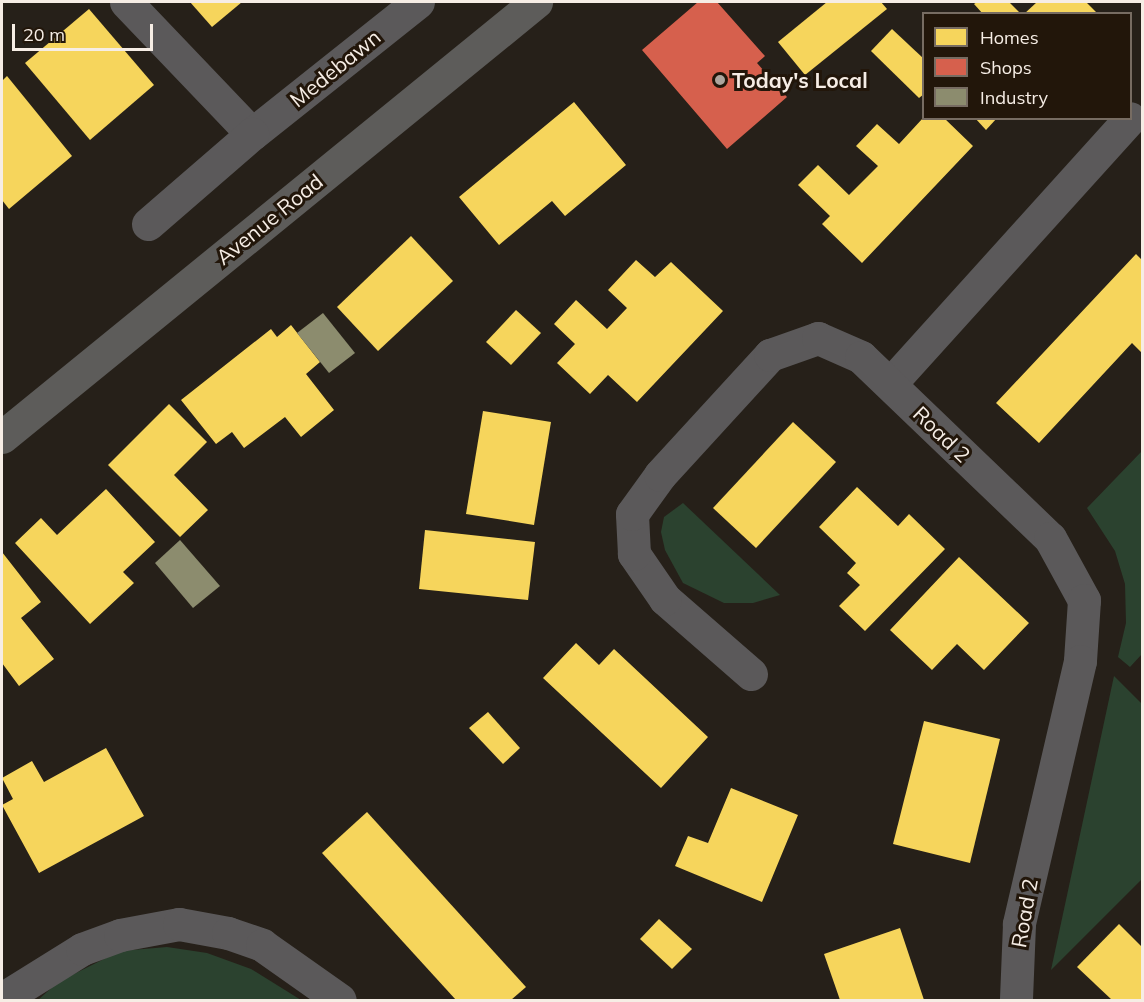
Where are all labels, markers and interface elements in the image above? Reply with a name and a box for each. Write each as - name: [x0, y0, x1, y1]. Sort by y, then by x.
- scale bar: [15, 12, 156, 50]
- legend: [922, 12, 1132, 120]
- text: 20 m: [23, 23, 65, 46]
- street label: Medebawn: [285, 24, 385, 112]
- text: Homes: [980, 26, 1039, 49]
- text: Shops: [980, 56, 1032, 79]
- place label: Today's Local: [732, 67, 868, 93]
- marker: Today's Local: [713, 73, 727, 87]
- text: Industry: [980, 86, 1048, 109]
- street label: Avenue Road: [211, 168, 327, 270]
- street label: Road 2: [908, 401, 976, 467]
- street label: Road 2: [1006, 877, 1042, 949]

